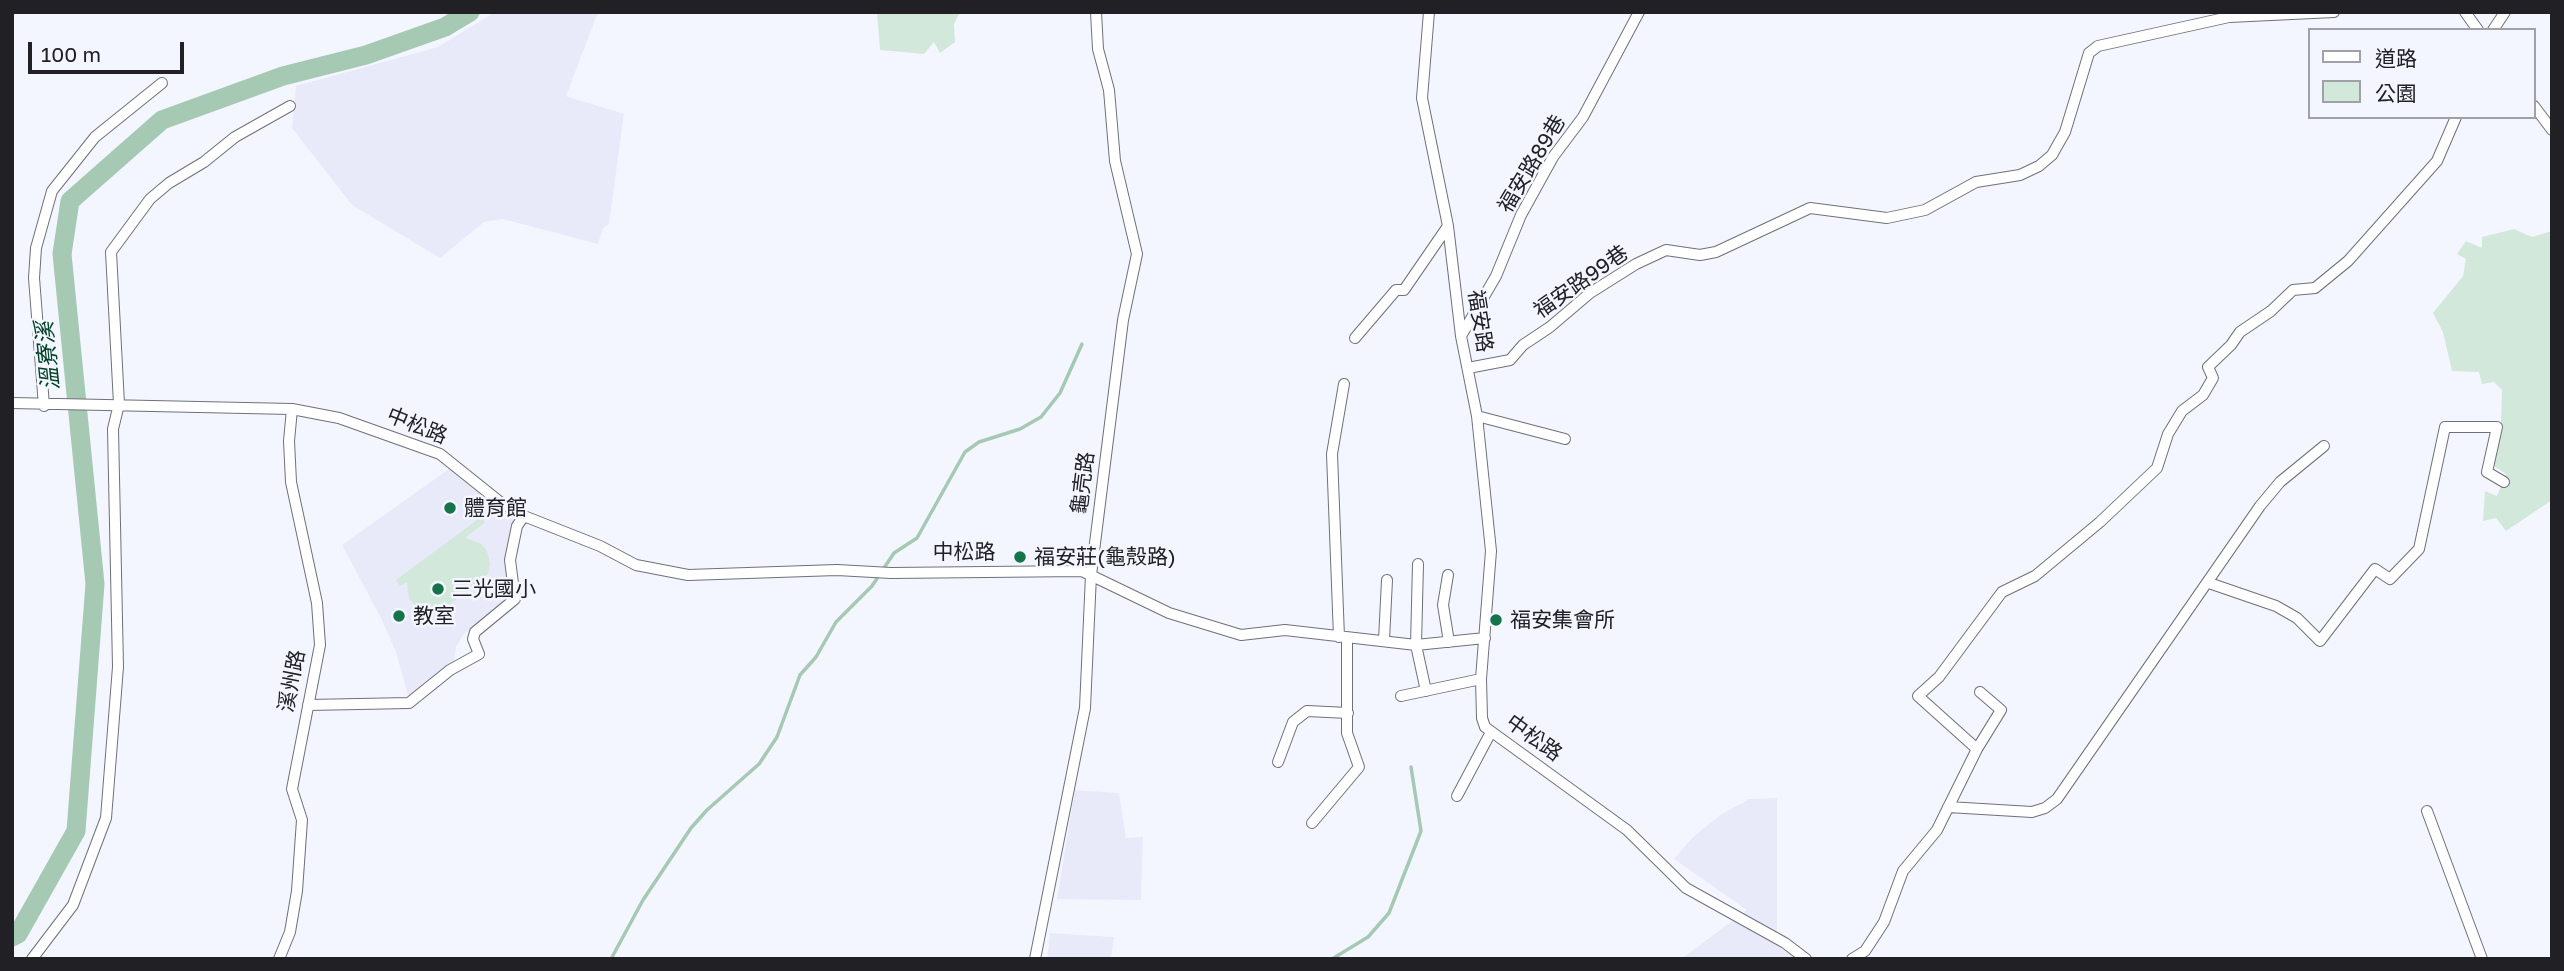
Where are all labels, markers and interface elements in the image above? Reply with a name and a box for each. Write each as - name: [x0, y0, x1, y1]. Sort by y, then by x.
- scale bar: [32, 28, 187, 72]
- legend: [2308, 28, 2536, 119]
- text: 100 m: [41, 41, 101, 67]
- text: 道路: [2375, 45, 2417, 71]
- text: 公園: [2375, 80, 2417, 106]
- street label: 福安路89巷: [1493, 111, 1571, 217]
- street label: 福安路99巷: [1529, 240, 1633, 324]
- street label: 福安路: [1463, 288, 1497, 354]
- water label: 溫寮溪: [31, 320, 65, 392]
- street label: 中松路: [383, 403, 451, 449]
- street label: 龜壳路: [1067, 450, 1099, 516]
- place label: 體育館: [464, 495, 527, 521]
- marker: 體育館: [442, 500, 458, 516]
- street label: 中松路: [933, 539, 995, 565]
- place label: 福安莊(龜殼路): [1034, 544, 1176, 570]
- marker: 福安莊(龜殼路): [1012, 549, 1028, 565]
- place label: 三光國小: [452, 576, 536, 602]
- marker: 三光國小: [430, 581, 446, 597]
- place label: 教室: [413, 603, 455, 629]
- place label: 福安集會所: [1510, 607, 1615, 633]
- marker: 教室: [391, 608, 407, 624]
- marker: 福安集會所: [1488, 612, 1504, 628]
- street label: 溪州路: [274, 648, 310, 714]
- street label: 中松路: [1501, 709, 1567, 767]

